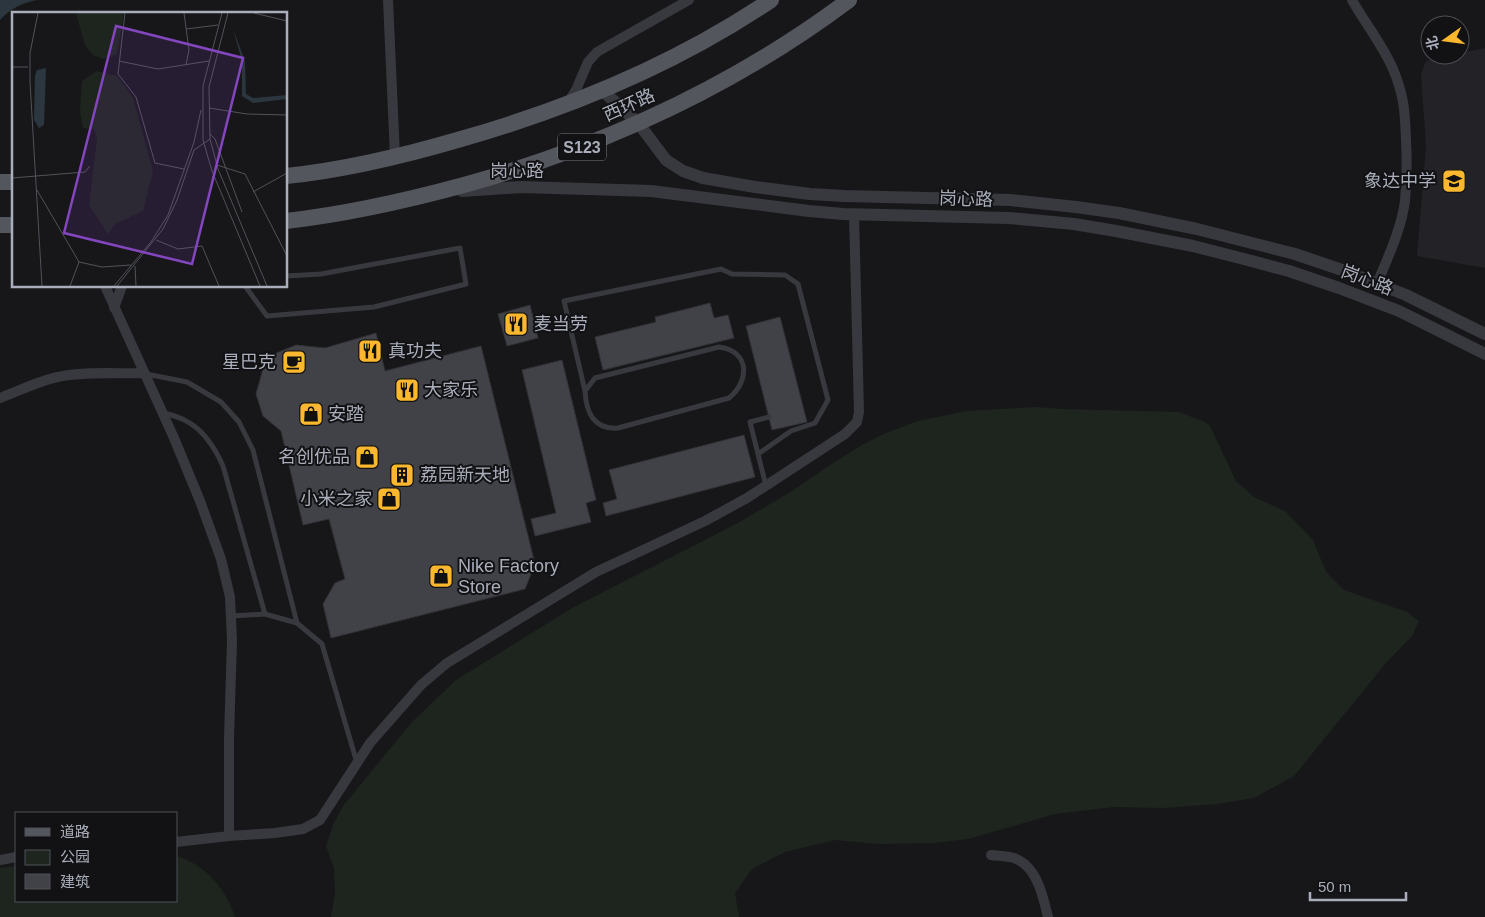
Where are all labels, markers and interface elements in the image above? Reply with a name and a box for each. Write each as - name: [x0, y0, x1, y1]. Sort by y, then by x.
- inset map: [12, 12, 288, 288]
- north arrow: [1420, 15, 1470, 65]
- text: 北: [1423, 34, 1442, 52]
- street label: 西环路: [600, 85, 658, 125]
- road number: S123: [558, 134, 606, 160]
- street label: 岗心路: [490, 161, 544, 181]
- school or university icon: 象达中学: [1441, 168, 1467, 194]
- place label: 象达中学: [1364, 171, 1436, 191]
- street label: 岗心路: [939, 188, 993, 210]
- street label: 岗心路: [1338, 261, 1396, 299]
- restaurant icon: 麦当劳: [503, 311, 529, 337]
- place label: 麦当劳: [534, 314, 588, 334]
- restaurant icon: 真功夫: [357, 338, 383, 364]
- place label: 真功夫: [388, 341, 442, 361]
- cafe icon: 星巴克: [281, 349, 307, 375]
- place label: 星巴克: [222, 352, 276, 372]
- restaurant icon: 大家乐: [394, 377, 420, 403]
- place label: 大家乐: [424, 380, 478, 400]
- shop icon: 安踏: [298, 401, 324, 427]
- place label: 安踏: [328, 404, 364, 424]
- shop icon: 名创优品: [354, 444, 380, 470]
- place label: 名创优品: [278, 447, 350, 467]
- building icon: 荔园新天地: [389, 462, 415, 488]
- place label: 荔园新天地: [420, 465, 510, 485]
- shop icon: 小米之家: [376, 486, 402, 512]
- place label: 小米之家: [300, 489, 372, 509]
- place label: Nike Factory Store: [458, 556, 559, 597]
- shop icon: Nike Factory Store: [428, 563, 454, 589]
- legend: [15, 812, 178, 902]
- text: 道路: [60, 823, 90, 840]
- text: 公园: [60, 848, 90, 865]
- scale bar: [1310, 870, 1406, 902]
- text: 建筑: [60, 873, 90, 890]
- text: 50 m: [1318, 878, 1351, 895]

